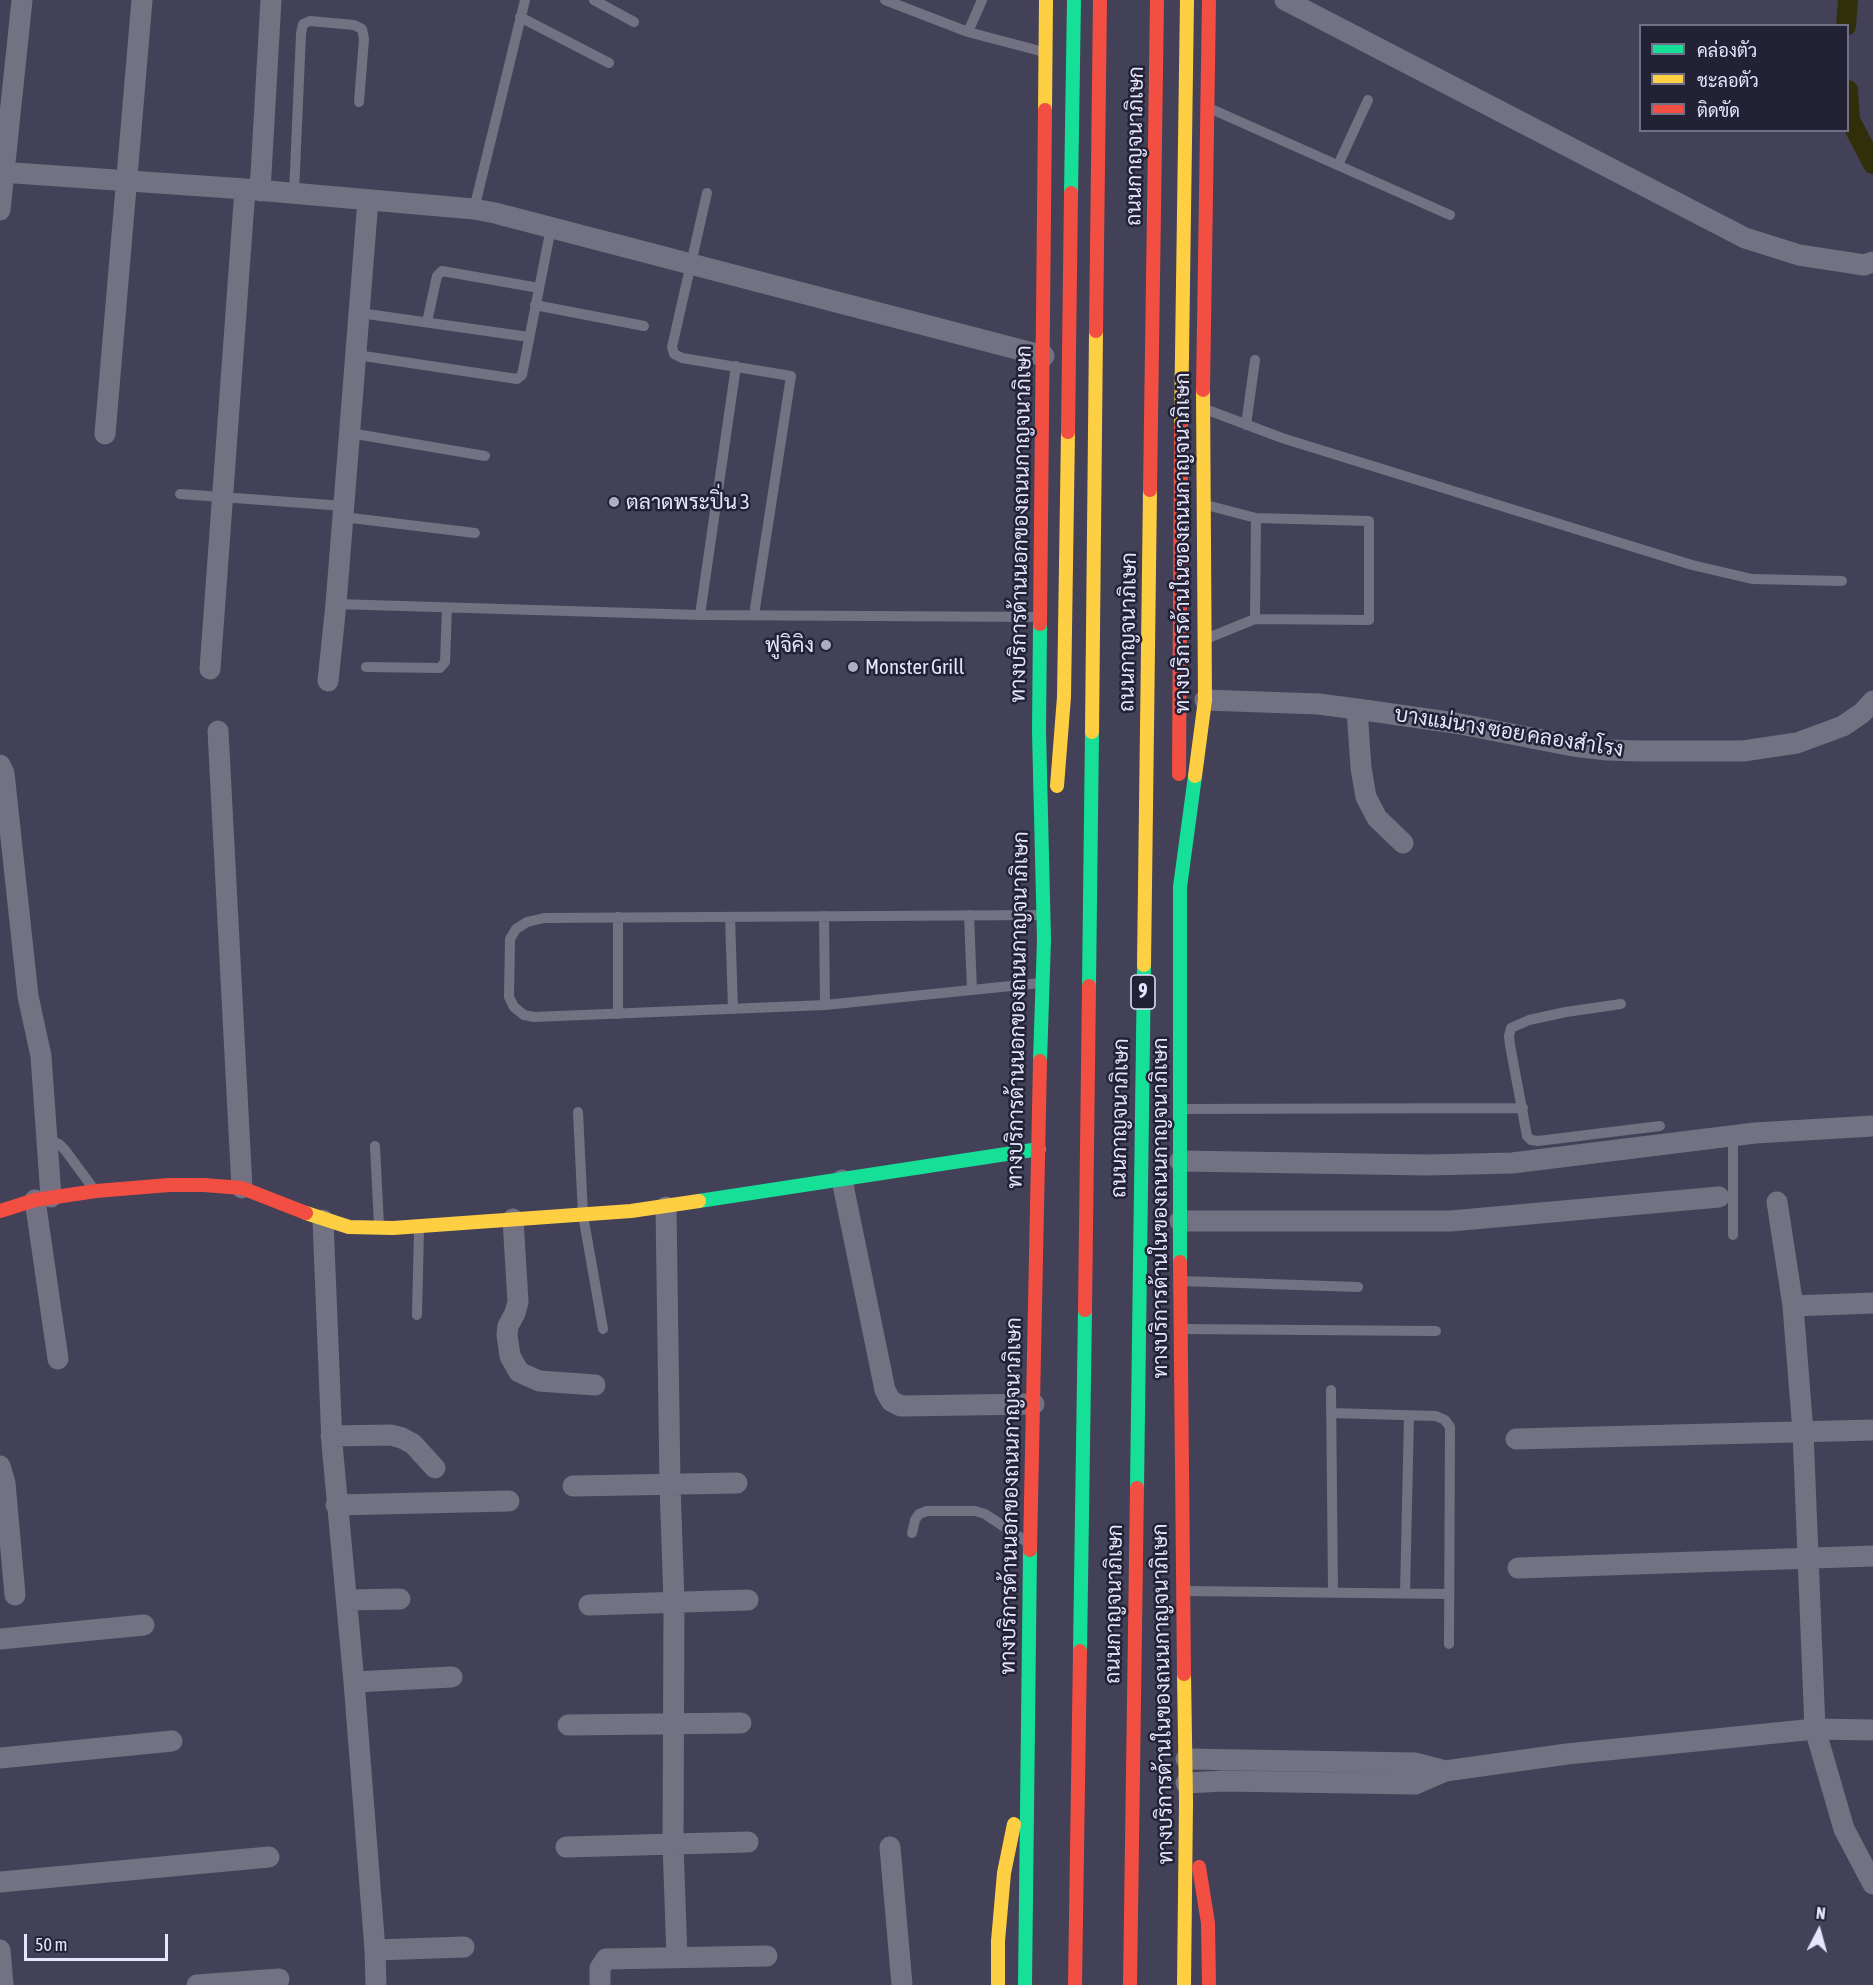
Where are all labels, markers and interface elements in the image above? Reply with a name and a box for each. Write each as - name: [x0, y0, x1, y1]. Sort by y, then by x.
- legend: [1639, 24, 1849, 132]
- text: คล่องตัว: [1697, 40, 1757, 61]
- street label: ถนนกาญจนาภิเษก: [1121, 66, 1149, 226]
- text: ชะลอตัว: [1697, 70, 1759, 91]
- text: ติดขัด: [1697, 100, 1740, 121]
- street label: ทางบริการด้านนอกของถนนกาญจนาภิเษก: [1005, 345, 1037, 703]
- street label: ทางบริการด้านในของถนนกาญจนาภิเษก: [1169, 373, 1195, 713]
- place label: ตลาดพระปิ่น 3: [626, 489, 750, 515]
- marker: ตลาดพระปิ่น 3: [607, 495, 621, 509]
- street label: ถนนกาญจนาภิเษก: [1114, 552, 1142, 712]
- place label: ฟูจิคิง: [765, 632, 814, 658]
- marker: ฟูจิคิง: [819, 638, 833, 652]
- place label: Monster Grill: [865, 654, 964, 680]
- marker: Monster Grill: [846, 660, 860, 674]
- street label: บางแม่นาง ซอย คลองสำโรง: [1393, 701, 1625, 763]
- street label: ทางบริการด้านนอกของถนนกาญจนาภิเษก: [1002, 831, 1034, 1189]
- road number: 9: [1131, 975, 1155, 1009]
- street label: ถนนกาญจนาภิเษก: [1106, 1038, 1134, 1198]
- street label: ทางบริการด้านในของถนนกาญจนาภิเษก: [1147, 1038, 1173, 1378]
- street label: ทางบริการด้านนอกของถนนกาญจนาภิเษก: [995, 1317, 1027, 1675]
- street label: ทางบริการด้านในของถนนกาญจนาภิเษก: [1147, 1523, 1179, 1865]
- street label: ถนนกาญจนาภิเษก: [1100, 1524, 1128, 1684]
- north arrow: [1789, 1901, 1849, 1961]
- text: N: [1815, 1904, 1827, 1923]
- scale bar: [27, 1922, 171, 1960]
- text: 50 m: [35, 1934, 67, 1955]

